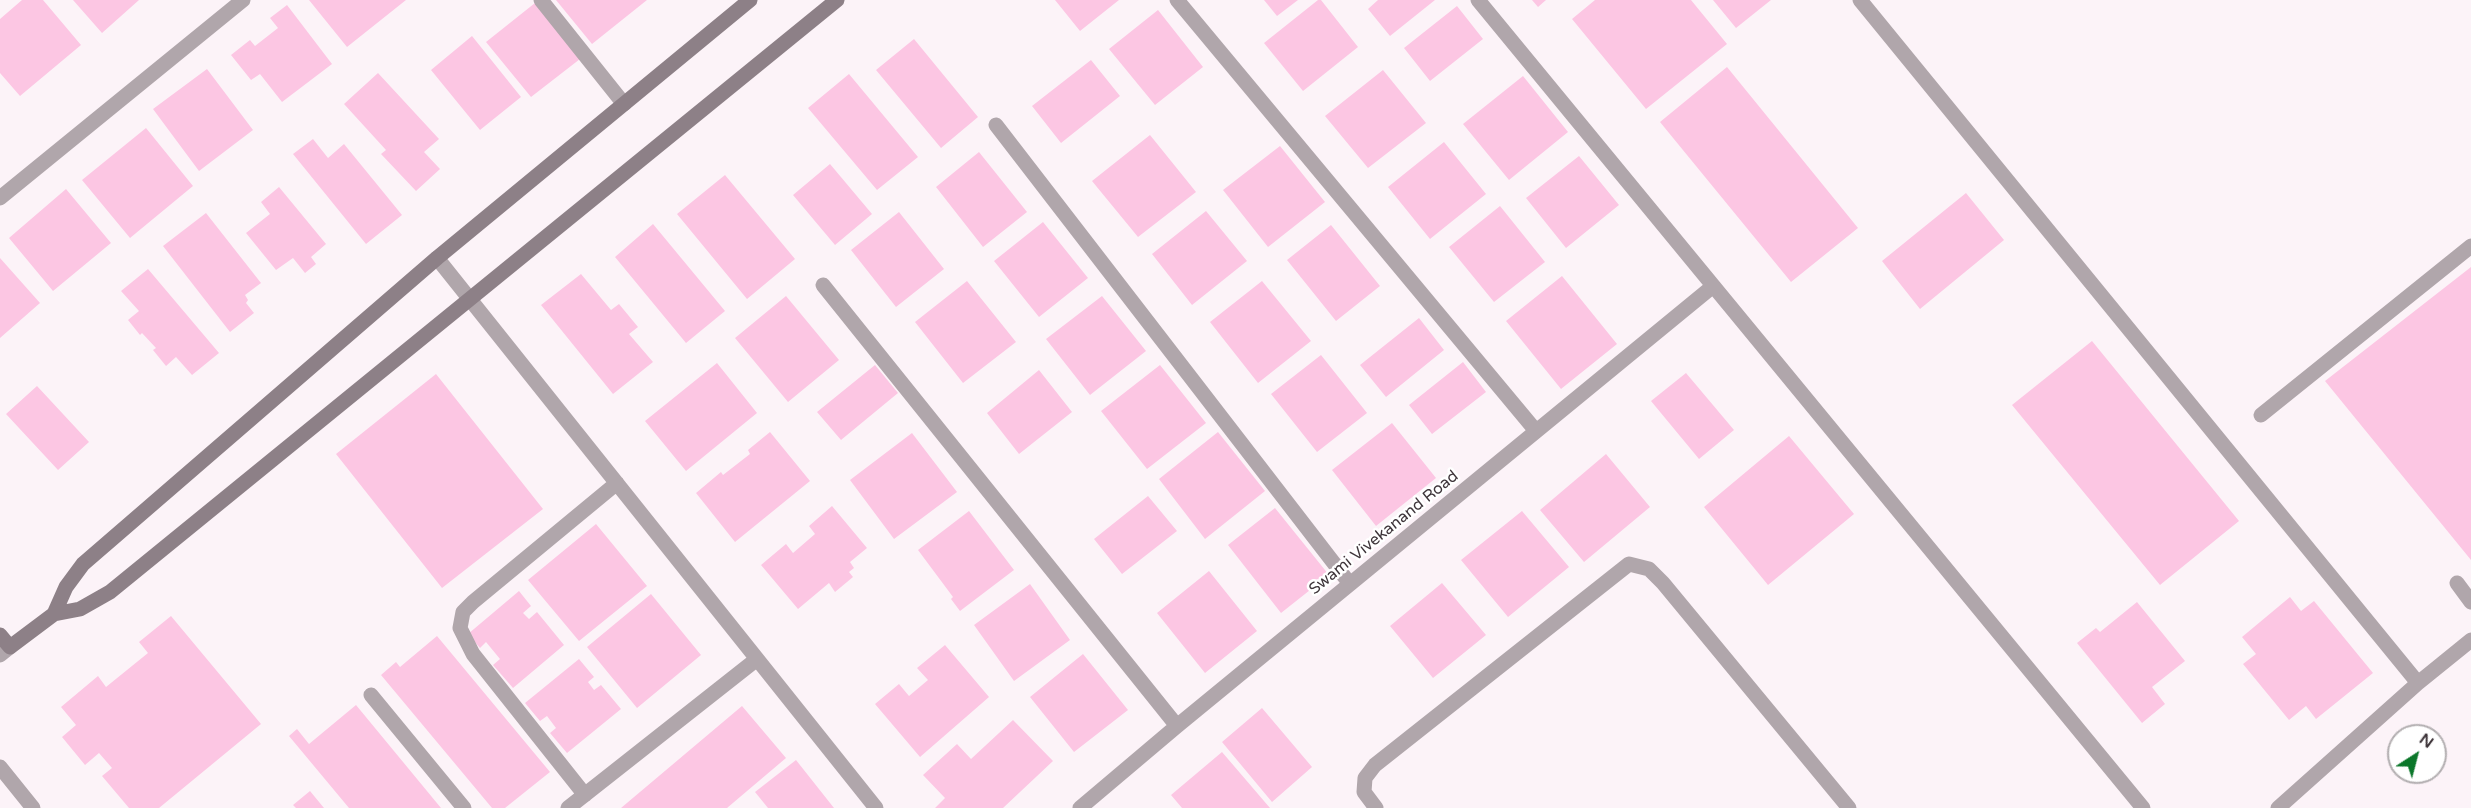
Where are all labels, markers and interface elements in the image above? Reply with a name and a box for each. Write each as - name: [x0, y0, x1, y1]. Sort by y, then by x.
- street label: Swami Vivekanand Road: [1305, 467, 1463, 599]
- north arrow: [2387, 724, 2447, 784]
- text: N: [2415, 729, 2437, 753]

